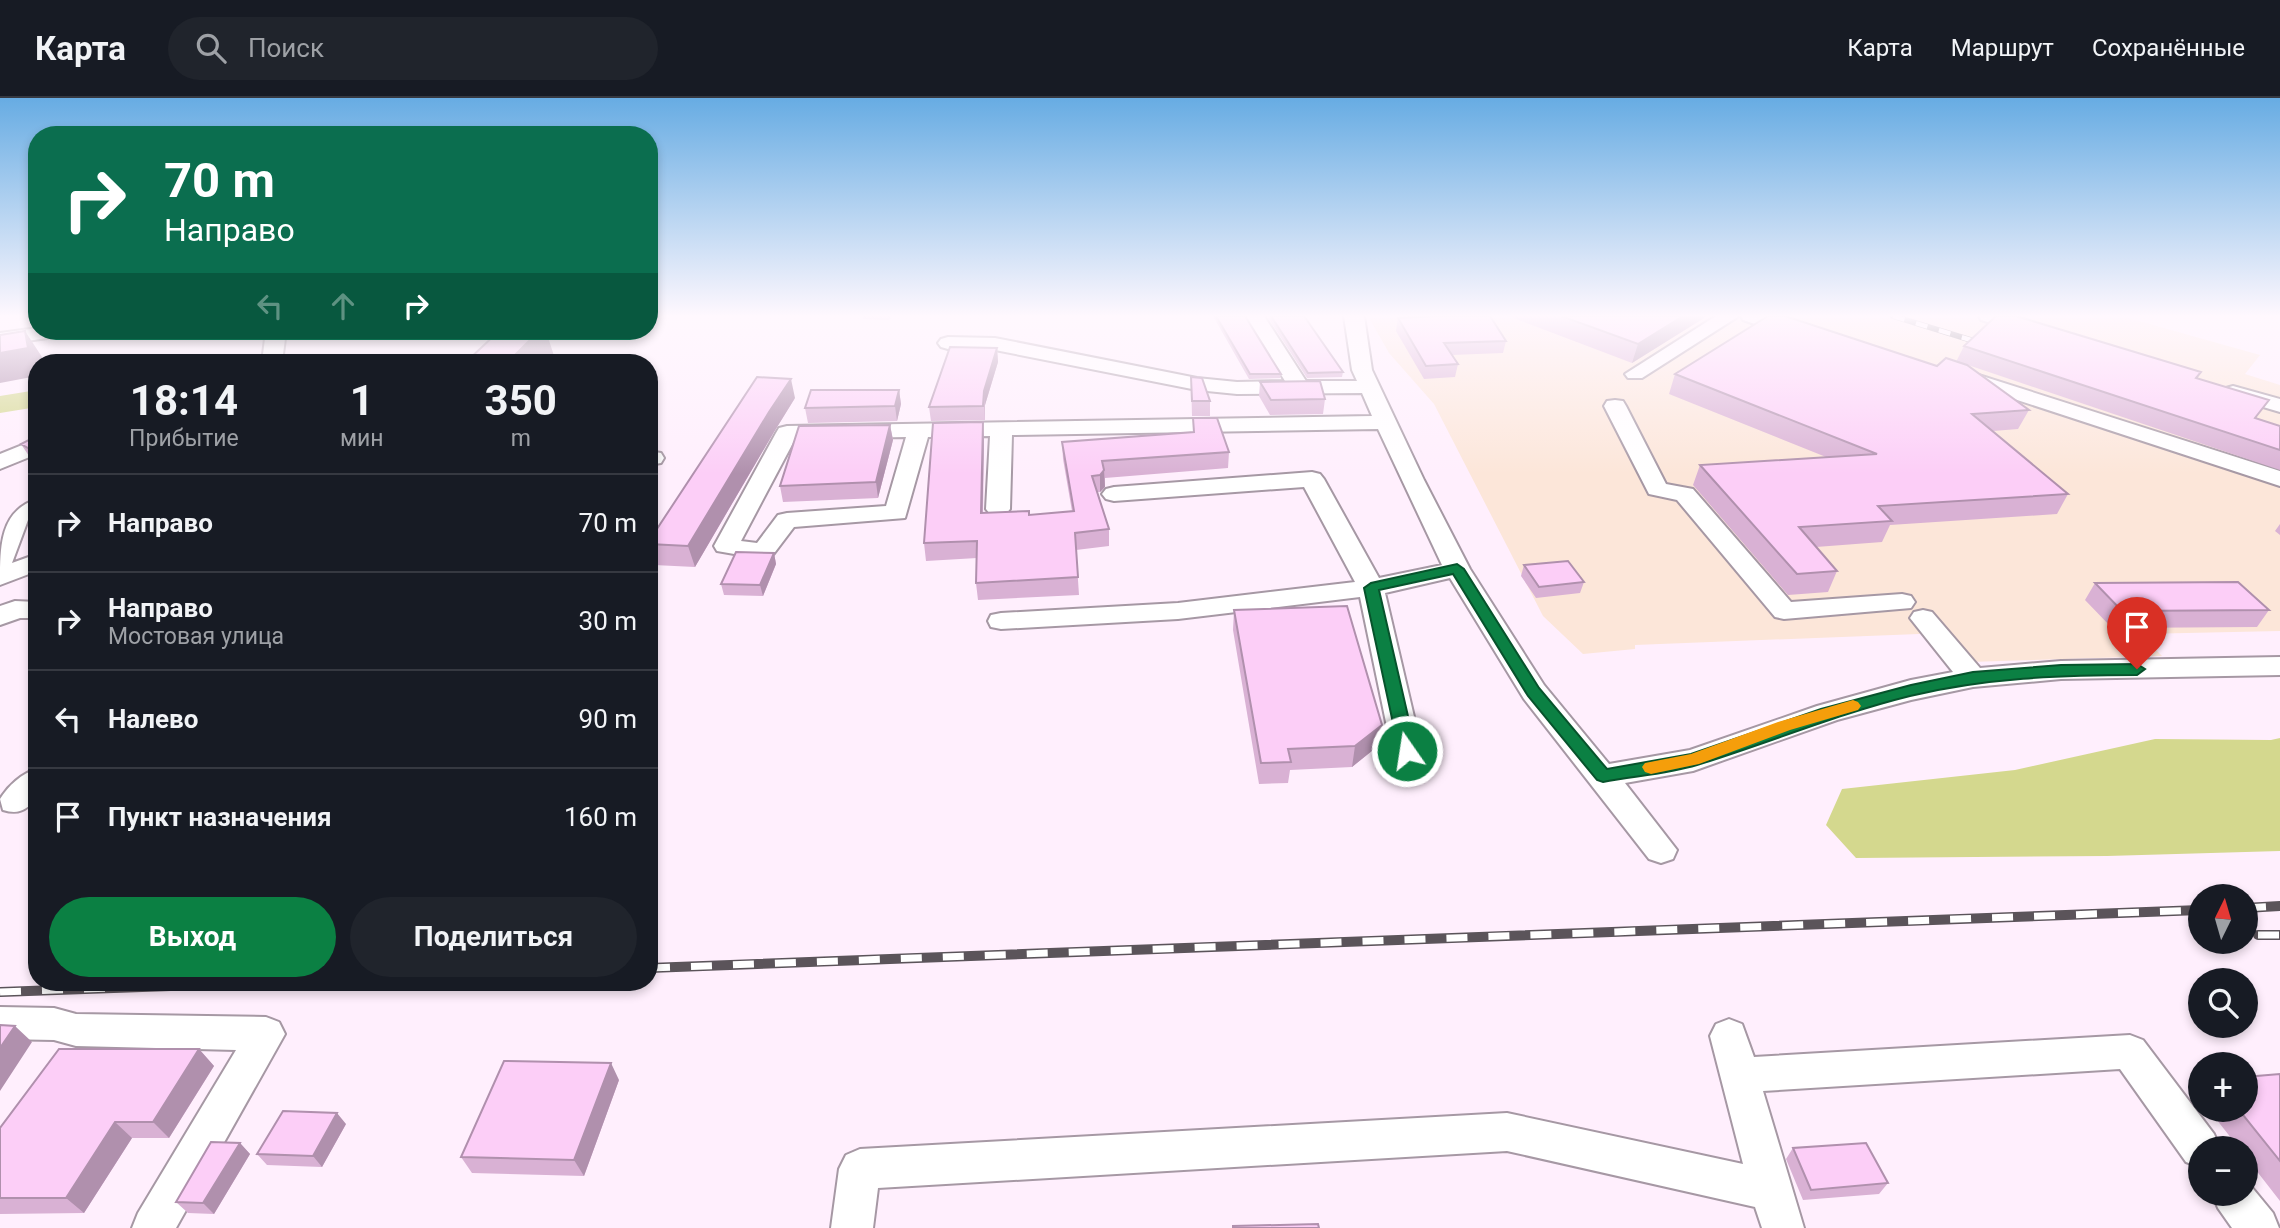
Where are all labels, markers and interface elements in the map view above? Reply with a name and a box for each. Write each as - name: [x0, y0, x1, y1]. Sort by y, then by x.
- search box: [168, 17, 658, 80]
- text: Карта: [35, 29, 126, 68]
- icon: search: [192, 29, 230, 67]
- text: Поиск: [248, 33, 324, 63]
- text: Карта: [1847, 34, 1913, 62]
- text: Маршрут: [1951, 34, 2054, 62]
- text: Сохранённые: [2092, 34, 2245, 62]
- text: 70 m: [164, 152, 275, 209]
- icon: right: [49, 154, 140, 245]
- text: Направо: [164, 211, 295, 249]
- icon: left: [251, 287, 289, 325]
- icon: ahead: [324, 287, 362, 325]
- icon: right: [397, 287, 435, 325]
- text: 18:14: [130, 376, 238, 425]
- text: 1: [350, 376, 374, 425]
- text: 350: [485, 376, 557, 425]
- text: Прибытие: [129, 425, 239, 452]
- text: мин: [340, 425, 384, 452]
- text: m: [511, 425, 531, 452]
- icon: right: [49, 504, 87, 542]
- text: Направо: [108, 508, 213, 538]
- text: 70 m: [579, 508, 637, 538]
- text: Направо: [108, 593, 213, 623]
- pin: [2107, 597, 2167, 669]
- icon: right: [49, 602, 87, 640]
- text: 30 m: [579, 606, 637, 636]
- icon: arrive: [2118, 608, 2156, 646]
- text: Мостовая улица: [108, 623, 284, 650]
- icon: left: [49, 700, 87, 738]
- text: Налево: [108, 704, 198, 734]
- text: 90 m: [579, 704, 637, 734]
- position arrow: [1370, 714, 1444, 788]
- icon: arrive: [49, 798, 87, 836]
- text: Пункт назначения: [108, 802, 332, 832]
- text: 160 m: [564, 802, 637, 832]
- north arrow: [2188, 884, 2258, 954]
- map controls: [2188, 884, 2258, 1206]
- button: Выход: [49, 897, 336, 977]
- button: Поделиться: [350, 897, 637, 977]
- button: search: [2188, 968, 2258, 1038]
- button: +: [2188, 1052, 2258, 1122]
- button: −: [2188, 1136, 2258, 1206]

